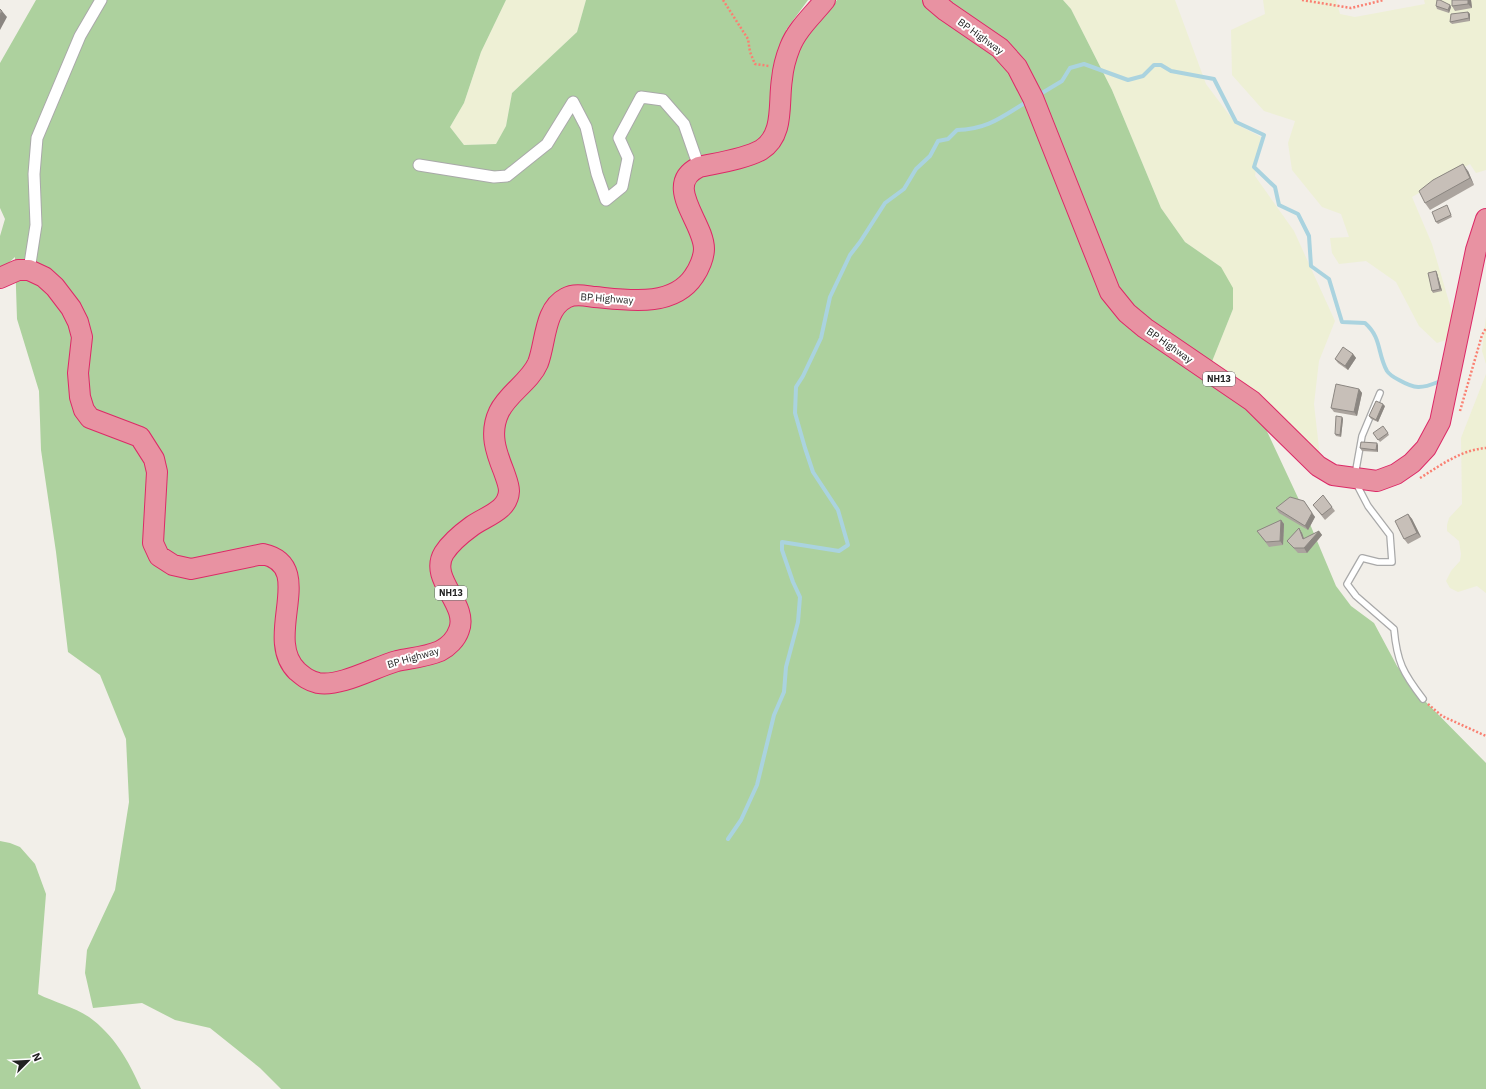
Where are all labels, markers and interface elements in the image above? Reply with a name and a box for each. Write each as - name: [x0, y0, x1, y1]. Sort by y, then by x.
- street label: BP Highway: [955, 15, 1006, 57]
- street label: BP Highway: [580, 290, 634, 307]
- street label: BP Highway: [1144, 325, 1195, 366]
- road number: NH13: [1203, 372, 1235, 386]
- road number: NH13: [435, 586, 467, 600]
- street label: BP Highway: [386, 644, 441, 671]
- north arrow: [8, 1041, 48, 1081]
- text: N: [29, 1050, 45, 1063]

